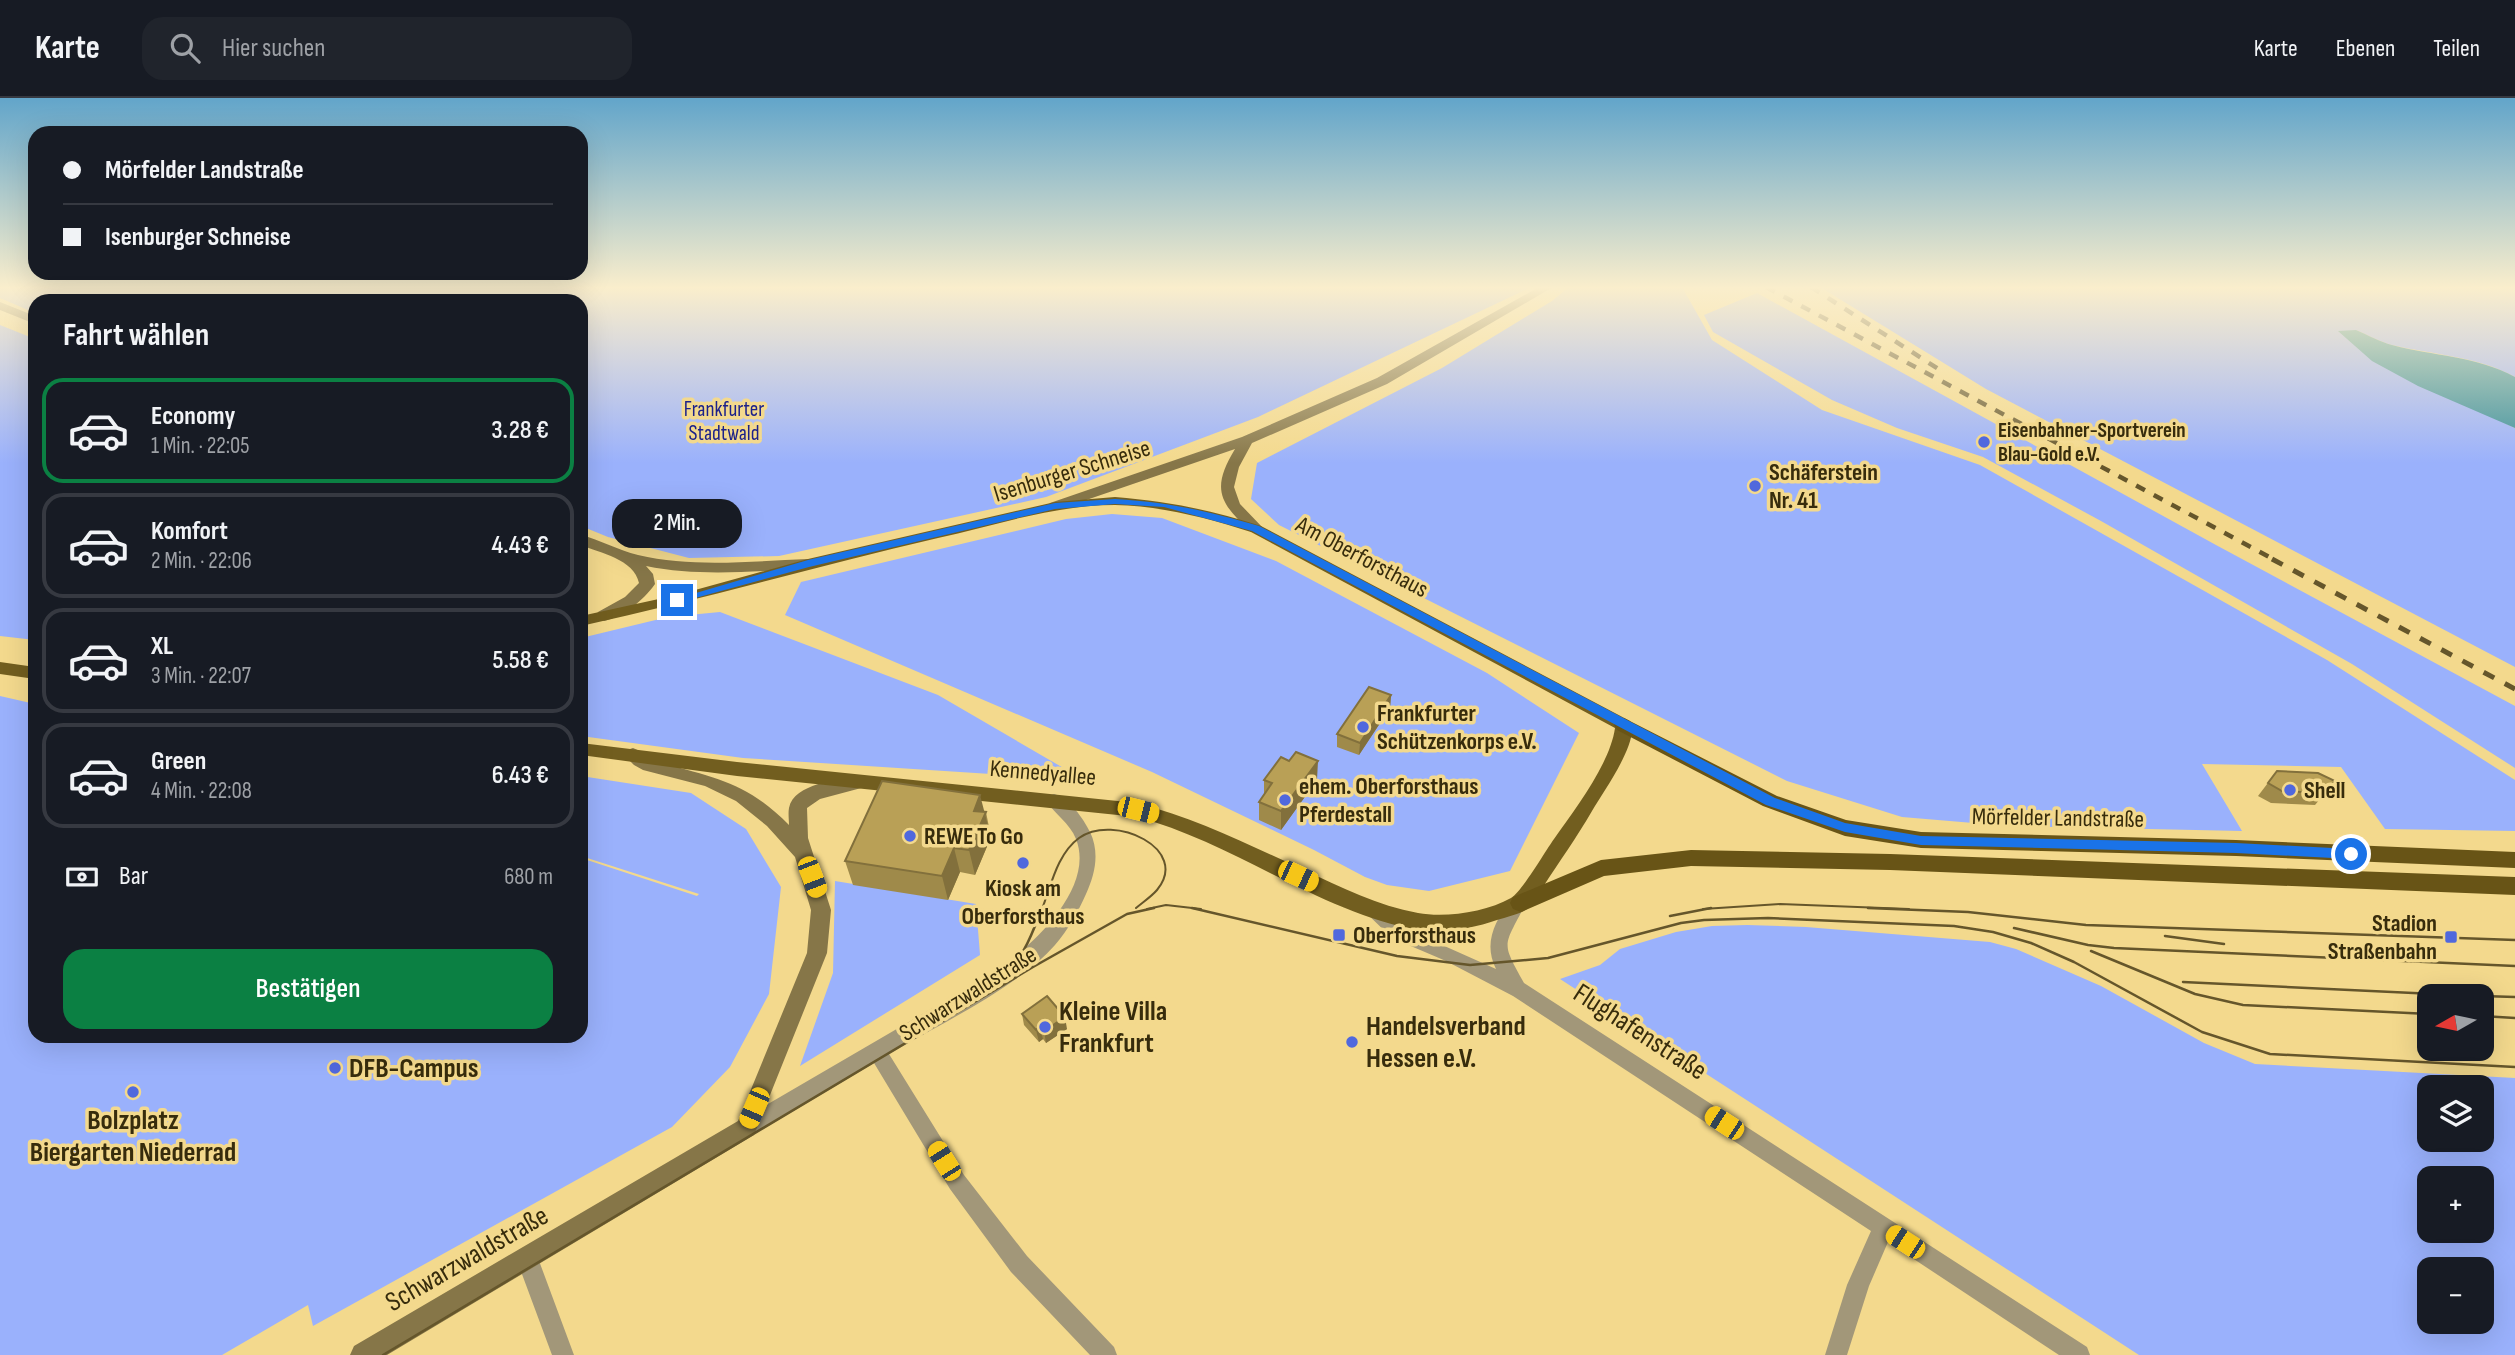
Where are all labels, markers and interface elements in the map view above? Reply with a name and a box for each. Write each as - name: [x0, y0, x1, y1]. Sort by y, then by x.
- search box: [142, 17, 632, 80]
- text: Karte: [35, 28, 100, 68]
- icon: search: [166, 29, 204, 67]
- text: Hier suchen: [222, 33, 325, 64]
- text: Karte: [2254, 34, 2298, 63]
- text: Ebenen: [2336, 34, 2395, 63]
- text: Teilen: [2433, 34, 2480, 63]
- text: Mörfelder Landstraße: [105, 155, 304, 186]
- text: Isenburger Schneise: [105, 222, 291, 253]
- text: Fahrt wählen: [63, 316, 209, 355]
- park label: Frankfurter Stadtwald: [684, 397, 764, 446]
- icon: car: [67, 399, 130, 462]
- text: Economy: [151, 401, 235, 432]
- text: 3.28 €: [491, 415, 549, 446]
- place label: Eisenbahner-Sportverein Blau-Gold e.V.: [1998, 418, 2186, 467]
- text: 1 Min. · 22:05: [151, 432, 250, 460]
- street label: Isenburger Schneise: [990, 433, 1154, 509]
- marker: Eisenbahner-Sportverein Blau-Gold e.V.: [1976, 434, 1992, 450]
- place label: Schäferstein Nr. 41: [1769, 458, 1878, 515]
- marker: Schäferstein Nr. 41: [1747, 478, 1763, 494]
- callout: 2 Min.: [612, 498, 742, 547]
- text: 2 Min.: [653, 509, 701, 537]
- street label: Am Oberforsthaus: [1290, 510, 1433, 604]
- icon: car: [67, 514, 130, 577]
- text: Komfort: [151, 516, 228, 547]
- text: 4.43 €: [492, 530, 549, 561]
- text: 2 Min. · 22:06: [151, 547, 252, 575]
- route end: [661, 584, 693, 616]
- icon: car: [67, 629, 130, 692]
- text: XL: [151, 631, 173, 662]
- text: 5.58 €: [492, 645, 549, 676]
- text: 3 Min. · 22:07: [151, 662, 251, 690]
- place label: Frankfurter Schützenkorps e.V.: [1377, 699, 1537, 756]
- marker: Frankfurter Schützenkorps e.V.: [1355, 719, 1371, 735]
- icon: car: [67, 744, 130, 807]
- text: Green: [151, 746, 206, 777]
- street label: Kennedyallee: [989, 754, 1097, 792]
- text: 6.43 €: [492, 760, 549, 791]
- place label: ehem. Oberforsthaus Pferdestall: [1299, 772, 1478, 829]
- place label: Shell: [2304, 776, 2346, 805]
- text: 4 Min. · 22:08: [151, 777, 252, 805]
- marker: Shell: [2282, 782, 2298, 798]
- marker: ehem. Oberforsthaus Pferdestall: [1277, 792, 1293, 808]
- car: [1116, 795, 1161, 825]
- street label: Mörfelder Landstraße: [1972, 802, 2144, 834]
- place label: REWE To Go: [924, 822, 1023, 851]
- marker: REWE To Go: [902, 828, 918, 844]
- route start: [2335, 838, 2367, 870]
- car: [795, 854, 830, 900]
- marker: Kiosk am Oberforsthaus: [1015, 855, 1031, 871]
- icon: cash: [63, 858, 101, 896]
- car: [1275, 858, 1322, 894]
- text: Bar: [119, 861, 148, 892]
- text: 680 m: [504, 863, 553, 891]
- place label: Kiosk am Oberforsthaus: [961, 874, 1085, 931]
- place label: Stadion Straßenbahn: [2328, 909, 2437, 966]
- place label: Oberforsthaus: [1353, 921, 1476, 950]
- marker: Oberforsthaus: [1331, 927, 1347, 943]
- marker: Stadion Straßenbahn: [2443, 929, 2459, 945]
- street label: Schwarzwaldstraße: [894, 940, 1042, 1048]
- button: Bestätigen: [63, 949, 553, 1029]
- street label: Flughafenstraße: [1567, 977, 1713, 1087]
- north arrow: [2417, 984, 2494, 1060]
- map controls: [2417, 984, 2494, 1334]
- place label: Kleine Villa Frankfurt: [1059, 995, 1167, 1060]
- place label: Handelsverband Hessen e.V.: [1366, 1010, 1526, 1075]
- marker: Kleine Villa Frankfurt: [1037, 1019, 1053, 1035]
- marker: Handelsverband Hessen e.V.: [1344, 1034, 1360, 1050]
- place label: DFB-Campus: [349, 1052, 479, 1085]
- marker: DFB-Campus: [327, 1060, 343, 1076]
- button: layers: [2417, 1075, 2494, 1152]
- marker: Bolzplatz Biergarten Niederrad: [125, 1084, 141, 1100]
- car: [737, 1085, 772, 1131]
- car: [1701, 1103, 1748, 1143]
- place label: Bolzplatz Biergarten Niederrad: [30, 1104, 236, 1169]
- car: [924, 1138, 965, 1184]
- button: +: [2417, 1166, 2494, 1243]
- street label: Schwarzwaldstraße: [380, 1199, 554, 1319]
- car: [1882, 1222, 1929, 1262]
- button: −: [2417, 1257, 2494, 1334]

